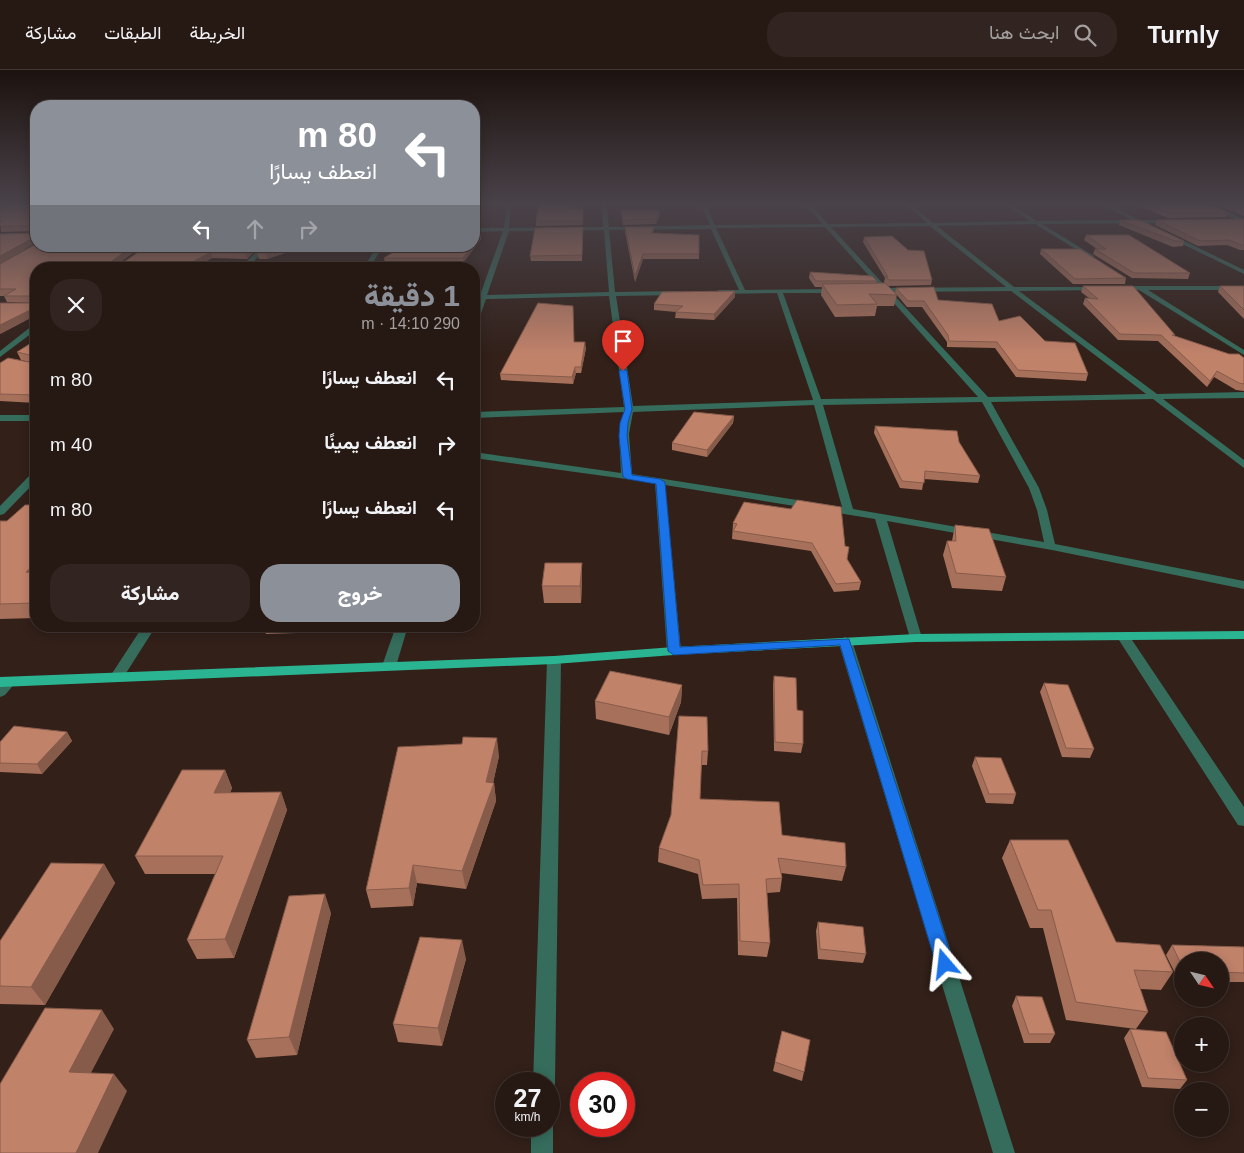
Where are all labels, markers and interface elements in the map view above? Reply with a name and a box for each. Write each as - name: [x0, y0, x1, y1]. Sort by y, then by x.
- search box: [767, 12, 1117, 57]
- icon: search: [1071, 21, 1099, 49]
- text: Turnly: [1147, 21, 1219, 48]
- text: ابحث هنا: [989, 22, 1059, 43]
- text: مشاركة: [25, 23, 76, 43]
- text: الطبقات: [104, 23, 161, 43]
- text: الخريطة: [189, 23, 245, 43]
- text: 80 m: [297, 115, 377, 154]
- icon: left: [395, 120, 460, 185]
- text: انعطف يسارًا: [269, 159, 377, 184]
- icon: left: [188, 215, 216, 243]
- icon: ahead: [241, 215, 269, 243]
- icon: right: [294, 215, 322, 243]
- button: close: [50, 279, 102, 331]
- text: 1 دقيقة: [364, 279, 460, 312]
- text: 290 m · 14:10: [361, 315, 460, 332]
- pin: [602, 320, 644, 371]
- icon: arrive: [609, 327, 637, 355]
- icon: left: [432, 366, 460, 394]
- text: انعطف يسارًا: [322, 367, 417, 388]
- text: 80 m: [50, 369, 92, 390]
- icon: right: [432, 431, 460, 459]
- text: انعطف يمينًا: [324, 432, 417, 453]
- text: 40 m: [50, 434, 92, 455]
- icon: left: [432, 496, 460, 524]
- text: انعطف يسارًا: [322, 497, 417, 518]
- text: 80 m: [50, 499, 92, 520]
- button: مشاركة: [50, 564, 250, 622]
- button: خروج: [260, 564, 460, 622]
- position arrow: [918, 937, 970, 989]
- north arrow: [1174, 952, 1229, 1008]
- map controls: [1174, 952, 1229, 1137]
- button: +: [1174, 1017, 1229, 1072]
- speed limit sign: 30: [570, 1072, 635, 1137]
- button: −: [1174, 1082, 1229, 1137]
- text: 27: [514, 1084, 541, 1112]
- text: km/h: [514, 1110, 541, 1124]

